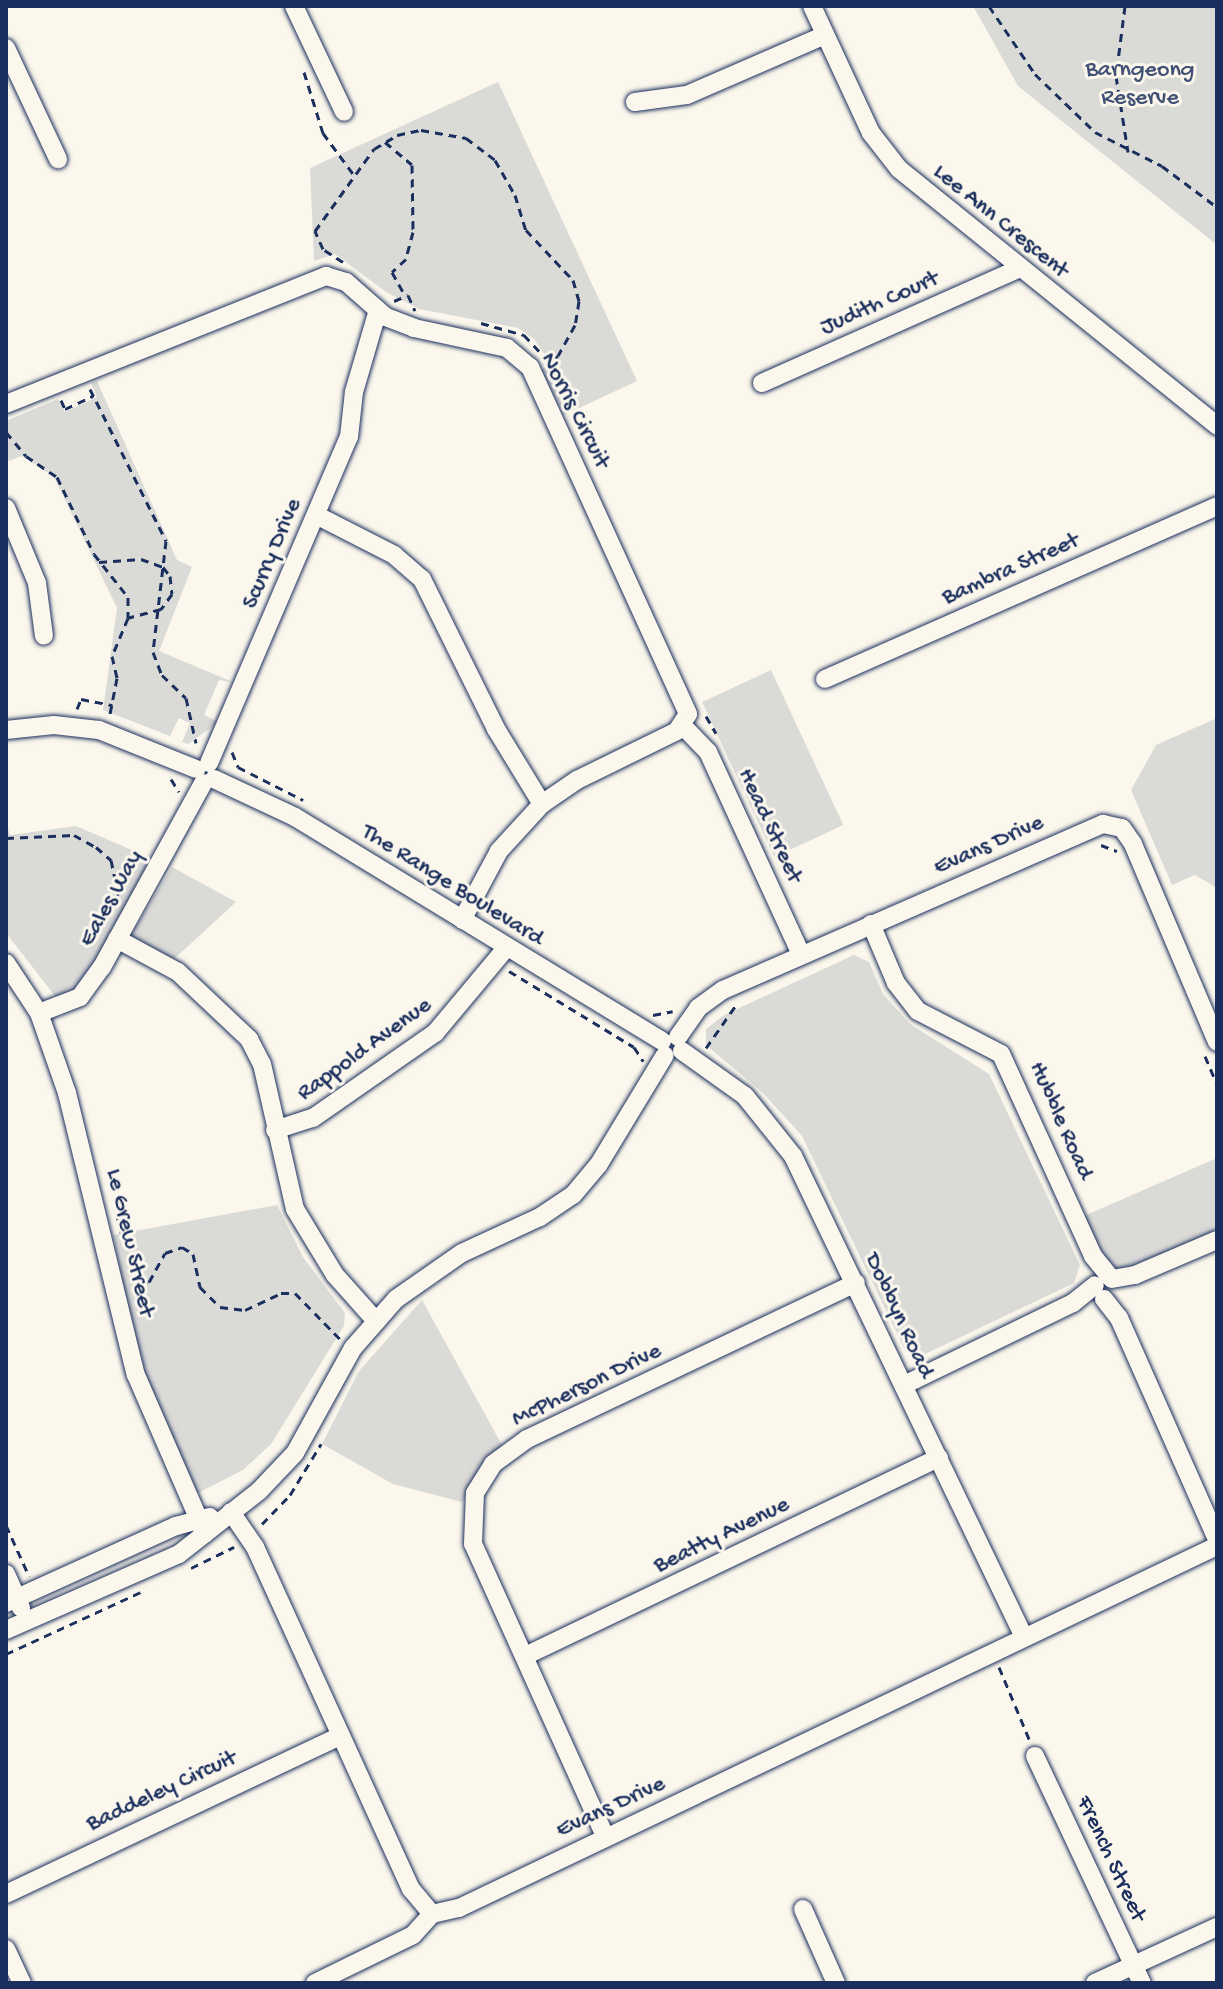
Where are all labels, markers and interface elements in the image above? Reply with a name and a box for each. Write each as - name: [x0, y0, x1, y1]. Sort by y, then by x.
- park label: Barngeong Reserve: [1085, 57, 1195, 113]
- street label: Lee Ann Crescent: [926, 158, 1074, 286]
- street label: Judith Court: [816, 265, 944, 343]
- street label: Norris Circuit: [533, 348, 615, 474]
- street label: Scurry Drive: [237, 494, 309, 614]
- street label: Bambra Street: [938, 527, 1084, 613]
- street label: Head Street: [730, 764, 808, 888]
- street label: Evans Drive: [930, 809, 1048, 883]
- street label: The Range Boulevard: [356, 818, 548, 954]
- street label: Eales Way: [74, 846, 150, 952]
- street label: Rappold Avenue: [292, 992, 438, 1108]
- street label: Hubble Road: [1021, 1058, 1099, 1184]
- street label: Le Grew Street: [98, 1166, 160, 1320]
- street label: Dobbyn Road: [856, 1249, 940, 1383]
- street label: McPherson Drive: [508, 1337, 666, 1435]
- street label: Beatty Avenue: [650, 1491, 794, 1581]
- street label: Baddeley Circuit: [82, 1745, 242, 1839]
- street label: Evans Drive: [552, 1770, 670, 1846]
- street label: French Street: [1068, 1792, 1152, 1926]

